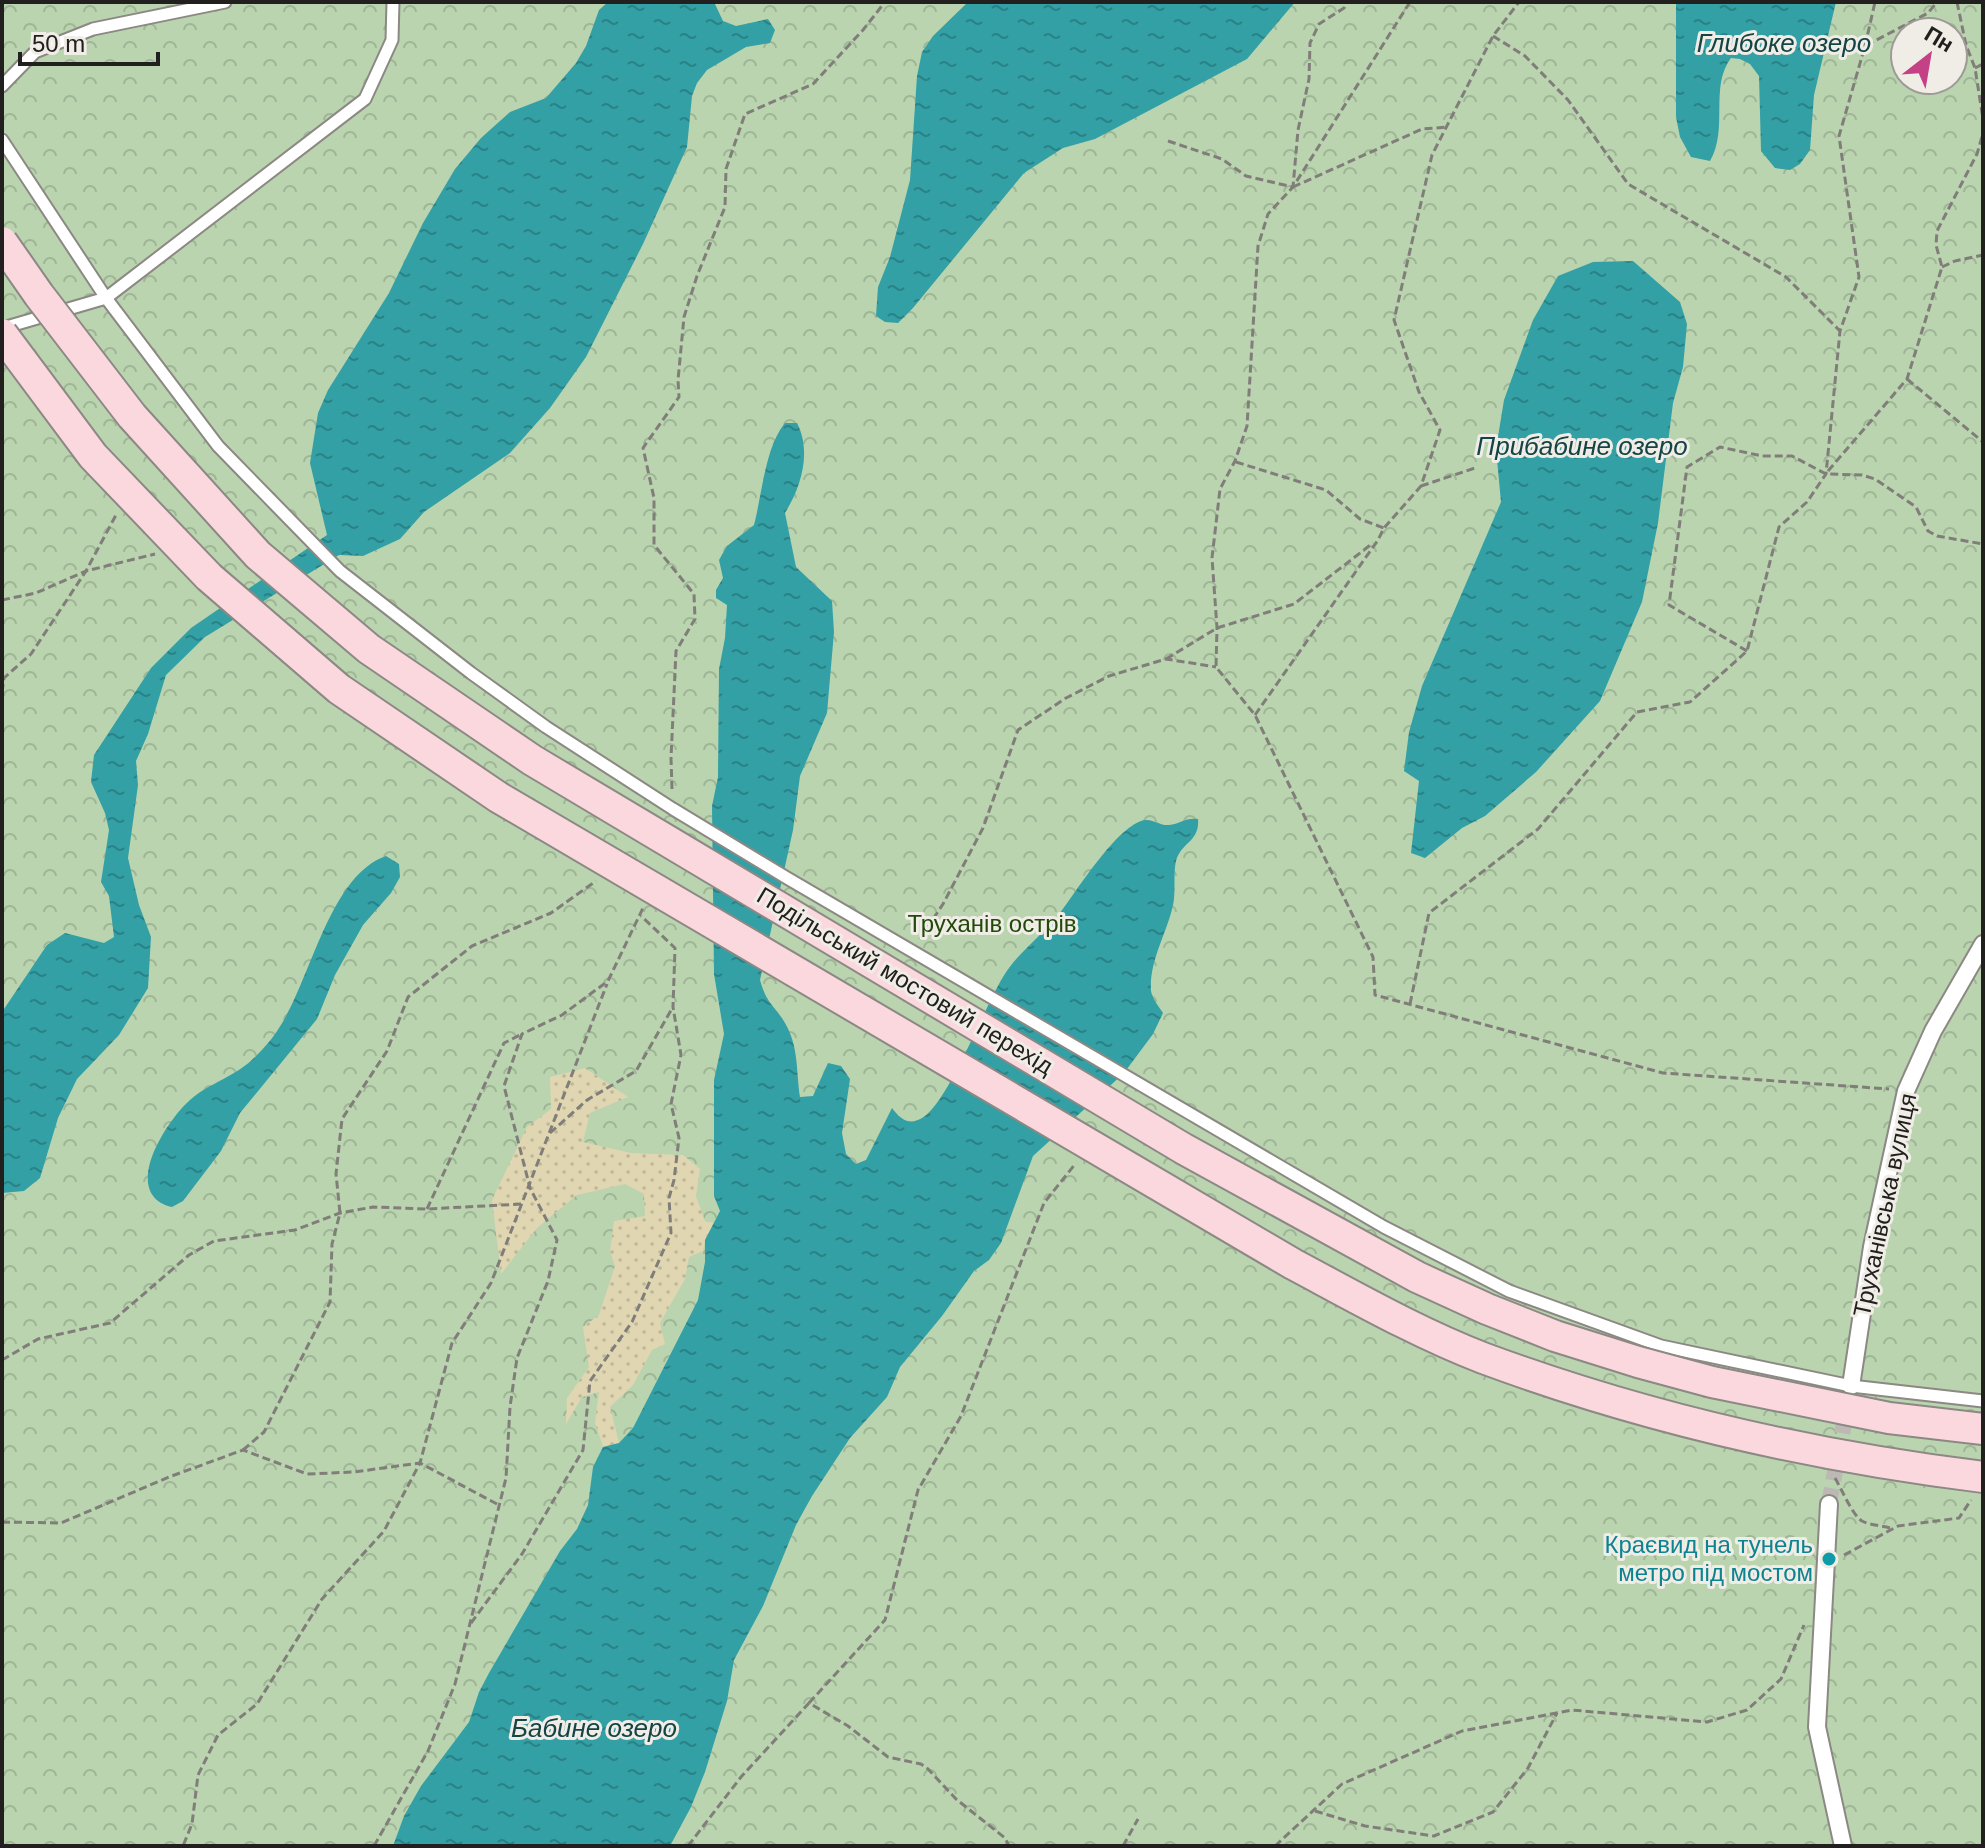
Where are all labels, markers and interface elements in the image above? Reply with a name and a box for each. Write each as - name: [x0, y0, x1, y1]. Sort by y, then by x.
- scale bar: [20, 16, 158, 66]
- north arrow: [1889, 16, 1969, 96]
- text: Пн: [1920, 21, 1958, 57]
- water label: Глибоке озеро: [1697, 28, 1871, 58]
- text: 50 m: [32, 30, 85, 57]
- water label: Прибабине озеро: [1476, 431, 1688, 461]
- street label: Подільський мостовий перехід: [752, 881, 1058, 1080]
- park label: Труханів острів: [907, 910, 1077, 937]
- street label: Труханівська вулиця: [1848, 1091, 1921, 1319]
- place label: Краєвид на тунель метро під мостом: [1604, 1531, 1813, 1586]
- marker: Краєвид на тунель метро під мостом: [1820, 1550, 1838, 1568]
- water label: Бабине озеро: [511, 1713, 677, 1743]

